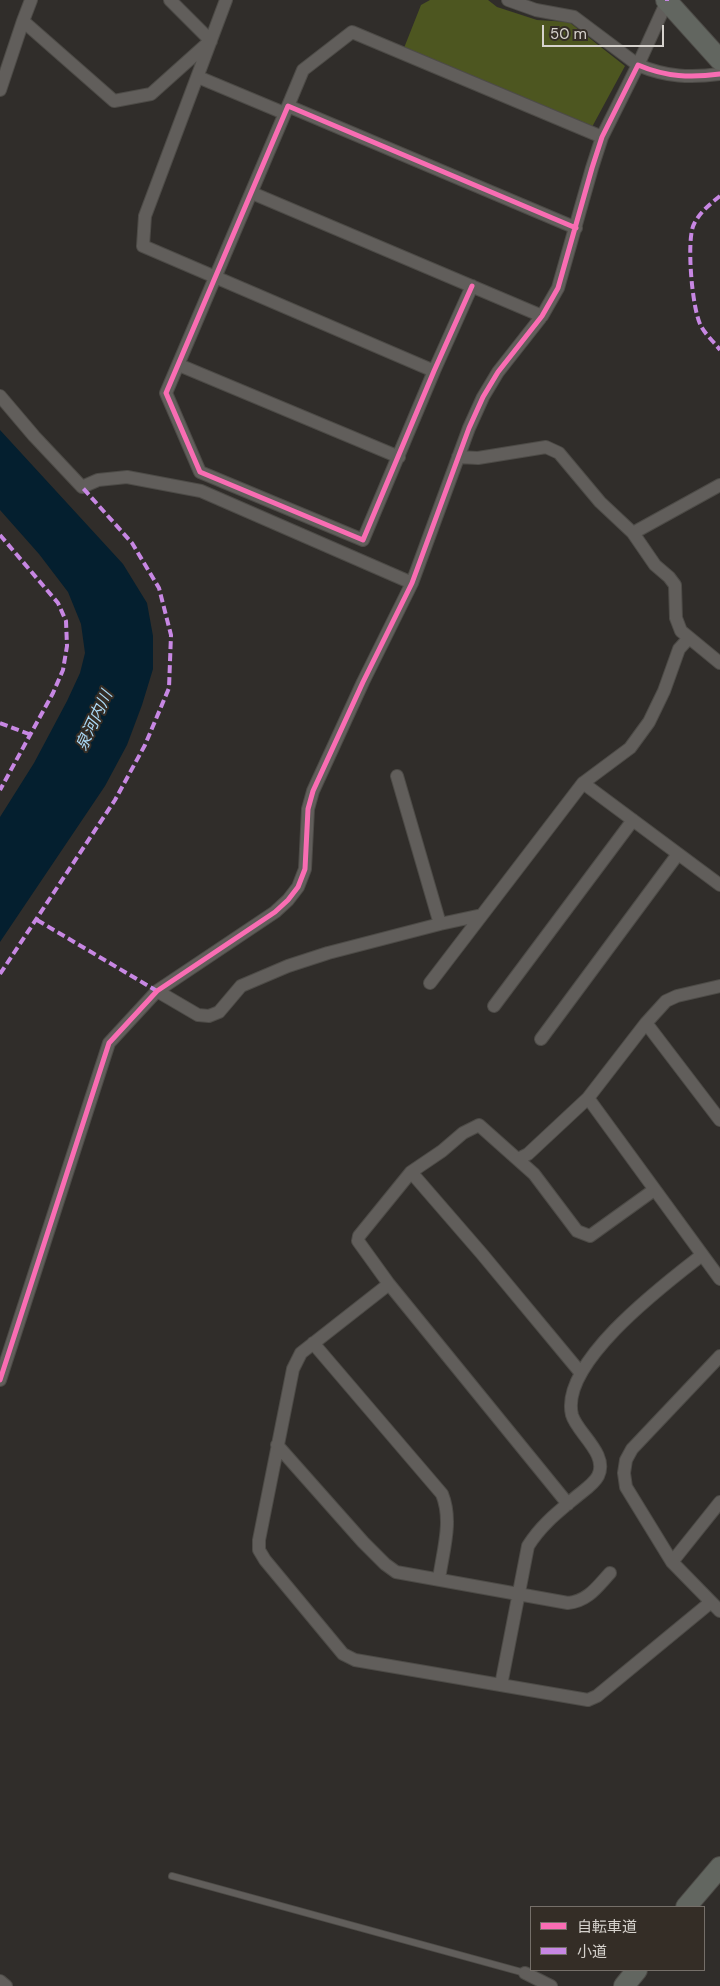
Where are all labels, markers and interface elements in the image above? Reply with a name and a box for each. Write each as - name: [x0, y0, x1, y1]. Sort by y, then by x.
- scale bar: [545, 15, 668, 47]
- text: 50 m: [550, 24, 587, 44]
- water label: 泉河内川: [73, 688, 117, 754]
- legend: [530, 1906, 705, 1971]
- text: 自転車道: [577, 1917, 637, 1937]
- text: 小道: [577, 1942, 607, 1962]

